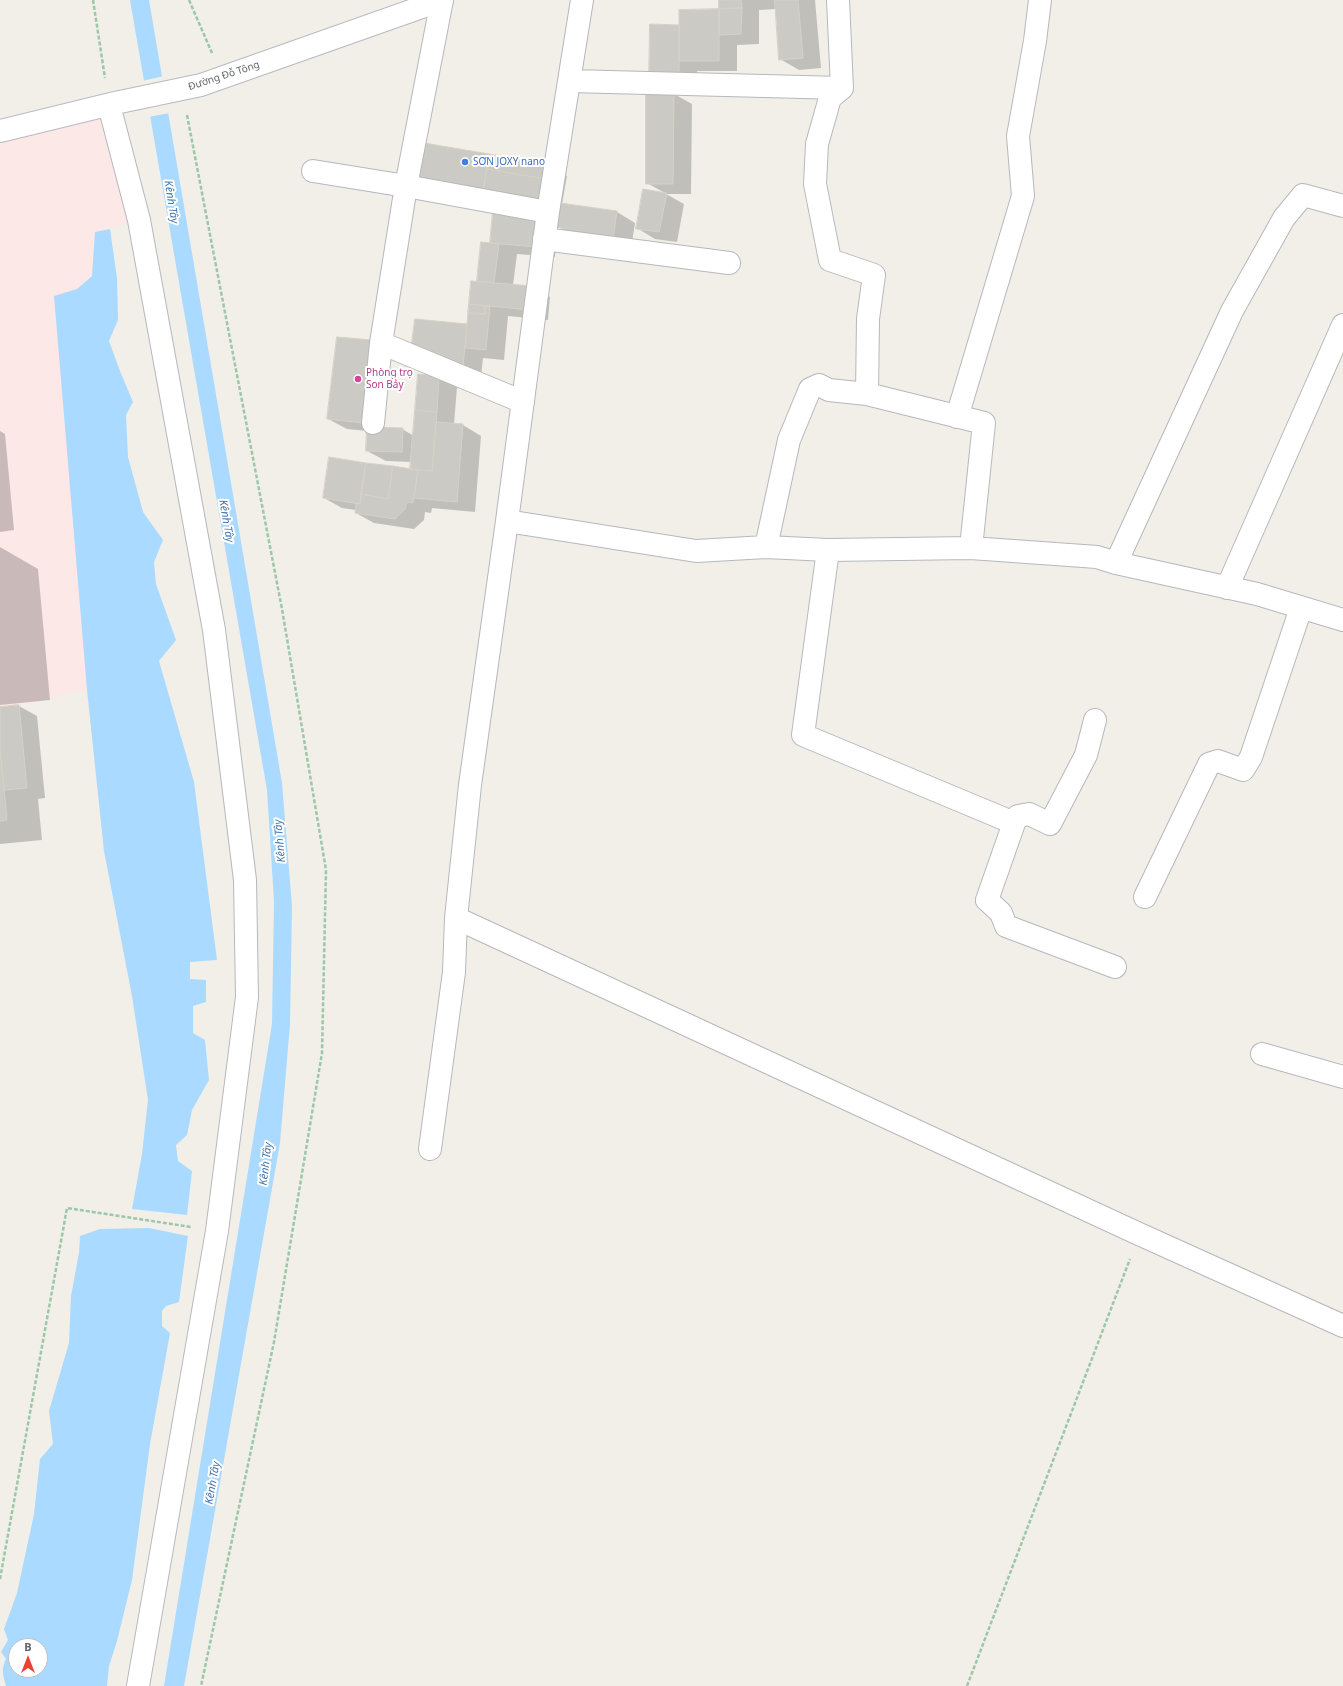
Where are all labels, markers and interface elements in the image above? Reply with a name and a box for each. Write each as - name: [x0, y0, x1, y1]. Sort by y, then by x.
- street label: Đường Đỗ Tông: [187, 59, 261, 93]
- place label: SƠN JOXY nano: [473, 156, 545, 168]
- marker: SƠN JOXY nano: [460, 157, 470, 167]
- water label: Kênh Tây: [161, 180, 181, 224]
- place label: Phòng trọ Son Bảy: [366, 367, 413, 390]
- marker: Phòng trọ Son Bảy: [353, 374, 363, 384]
- water label: Kênh Tây: [216, 499, 236, 543]
- water label: Kênh Tây: [272, 819, 288, 863]
- water label: Kênh Tây: [257, 1142, 275, 1186]
- water label: Kênh Tây: [203, 1461, 223, 1505]
- north arrow: [8, 1638, 48, 1678]
- text: B: [24, 1639, 32, 1654]

